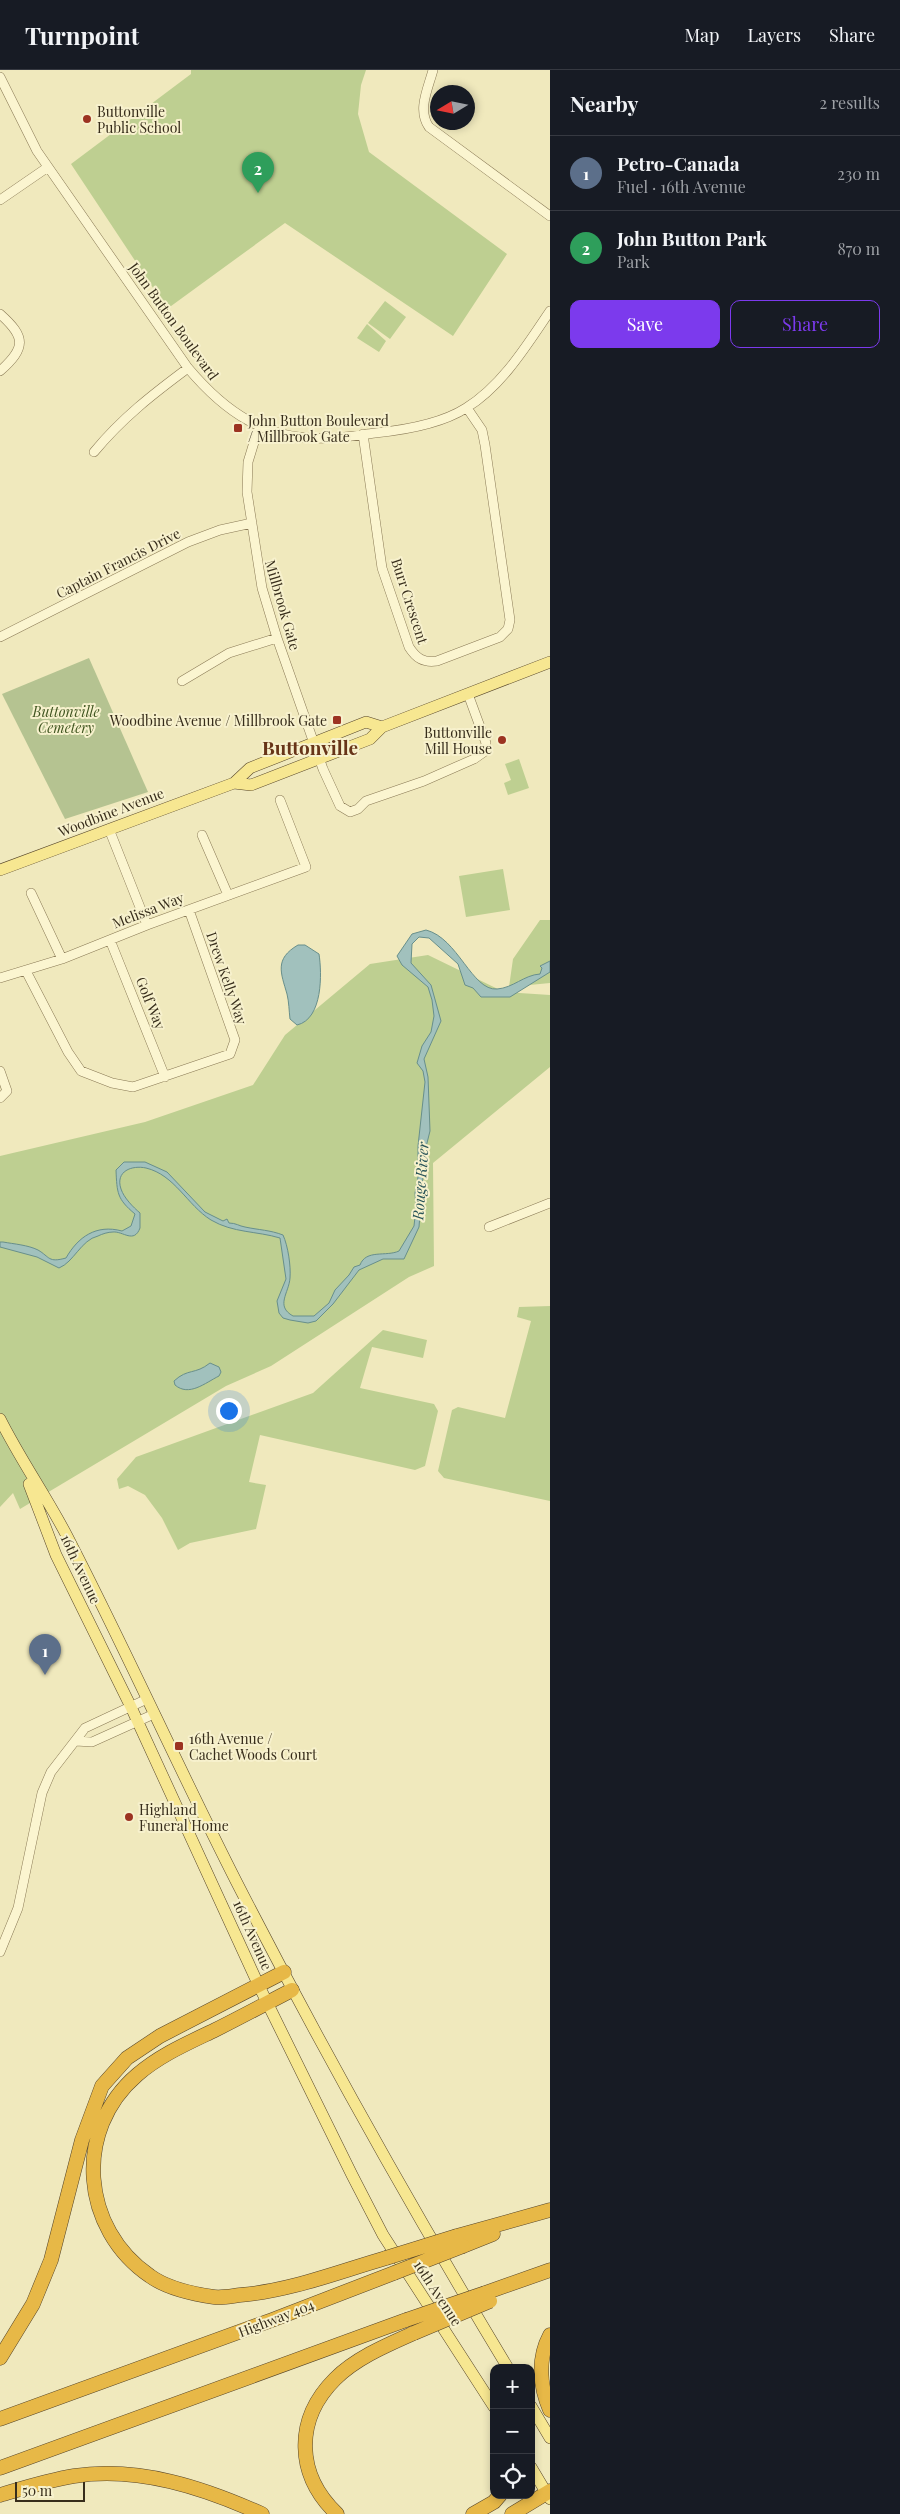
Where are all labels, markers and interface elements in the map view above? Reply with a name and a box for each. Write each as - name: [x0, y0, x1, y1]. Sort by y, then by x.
- text: Turnpoint: [25, 19, 139, 51]
- text: Map: [684, 23, 719, 47]
- text: Layers: [747, 23, 801, 47]
- text: Share: [829, 23, 875, 47]
- north arrow: [430, 85, 475, 130]
- text: Nearby: [570, 89, 639, 117]
- text: 2 results: [820, 92, 880, 113]
- place label: Buttonville Public School: [97, 102, 181, 137]
- marker: Buttonville Public School: [81, 113, 93, 125]
- text: Petro-Canada: [617, 150, 740, 176]
- pin: 2: [242, 152, 274, 193]
- text: 1: [583, 163, 589, 184]
- text: 230 m: [837, 163, 880, 184]
- text: Fuel · 16th Avenue: [617, 176, 746, 197]
- text: John Button Park: [617, 225, 767, 251]
- text: 2: [582, 238, 590, 259]
- text: 870 m: [837, 238, 880, 259]
- text: Park: [617, 251, 650, 272]
- street label: John Button Boulevard: [124, 258, 223, 384]
- button: Save: [570, 300, 720, 348]
- button: Share: [730, 300, 880, 348]
- place label: John Button Boulevard / Millbrook Gate: [247, 411, 389, 446]
- marker: John Button Boulevard / Millbrook Gate: [232, 422, 244, 434]
- street label: Captain Francis Drive: [53, 523, 183, 603]
- street label: Burr Crescent: [387, 556, 433, 647]
- street label: Millbrook Gate: [261, 558, 305, 652]
- park label: Buttonville Cemetery: [32, 702, 99, 737]
- place label: Woodbine Avenue / Millbrook Gate: [109, 711, 327, 730]
- marker: Woodbine Avenue / Millbrook Gate: [331, 714, 343, 726]
- place label: Buttonville Mill House: [424, 723, 492, 758]
- district label: Buttonville: [262, 734, 358, 760]
- marker: Buttonville Mill House: [496, 734, 508, 746]
- street label: Woodbine Avenue: [54, 783, 167, 841]
- street label: Melissa Way: [109, 888, 187, 932]
- street label: Drew Kelly Way: [202, 929, 252, 1027]
- street label: Golf Way: [132, 974, 170, 1032]
- water label: Rouge River: [407, 1141, 433, 1222]
- your location: [216, 1398, 242, 1424]
- street label: 16th Avenue: [57, 1531, 105, 1607]
- pin: 1: [29, 1634, 61, 1675]
- place label: 16th Avenue / Cachet Woods Court: [189, 1729, 318, 1764]
- marker: 16th Avenue / Cachet Woods Court: [173, 1740, 185, 1752]
- place label: Highland Funeral Home: [139, 1800, 229, 1835]
- marker: Highland Funeral Home: [123, 1811, 135, 1823]
- street label: 16th Avenue: [229, 1897, 277, 1973]
- street label: 16th Avenue: [410, 2256, 466, 2330]
- street label: Highway 404: [235, 2295, 317, 2341]
- map controls: [490, 2364, 535, 2499]
- button: +: [490, 2364, 535, 2409]
- button: −: [490, 2409, 535, 2454]
- button: locate: [490, 2454, 535, 2499]
- scale bar: [15, 2479, 85, 2502]
- text: 50 m: [22, 2481, 52, 2500]

